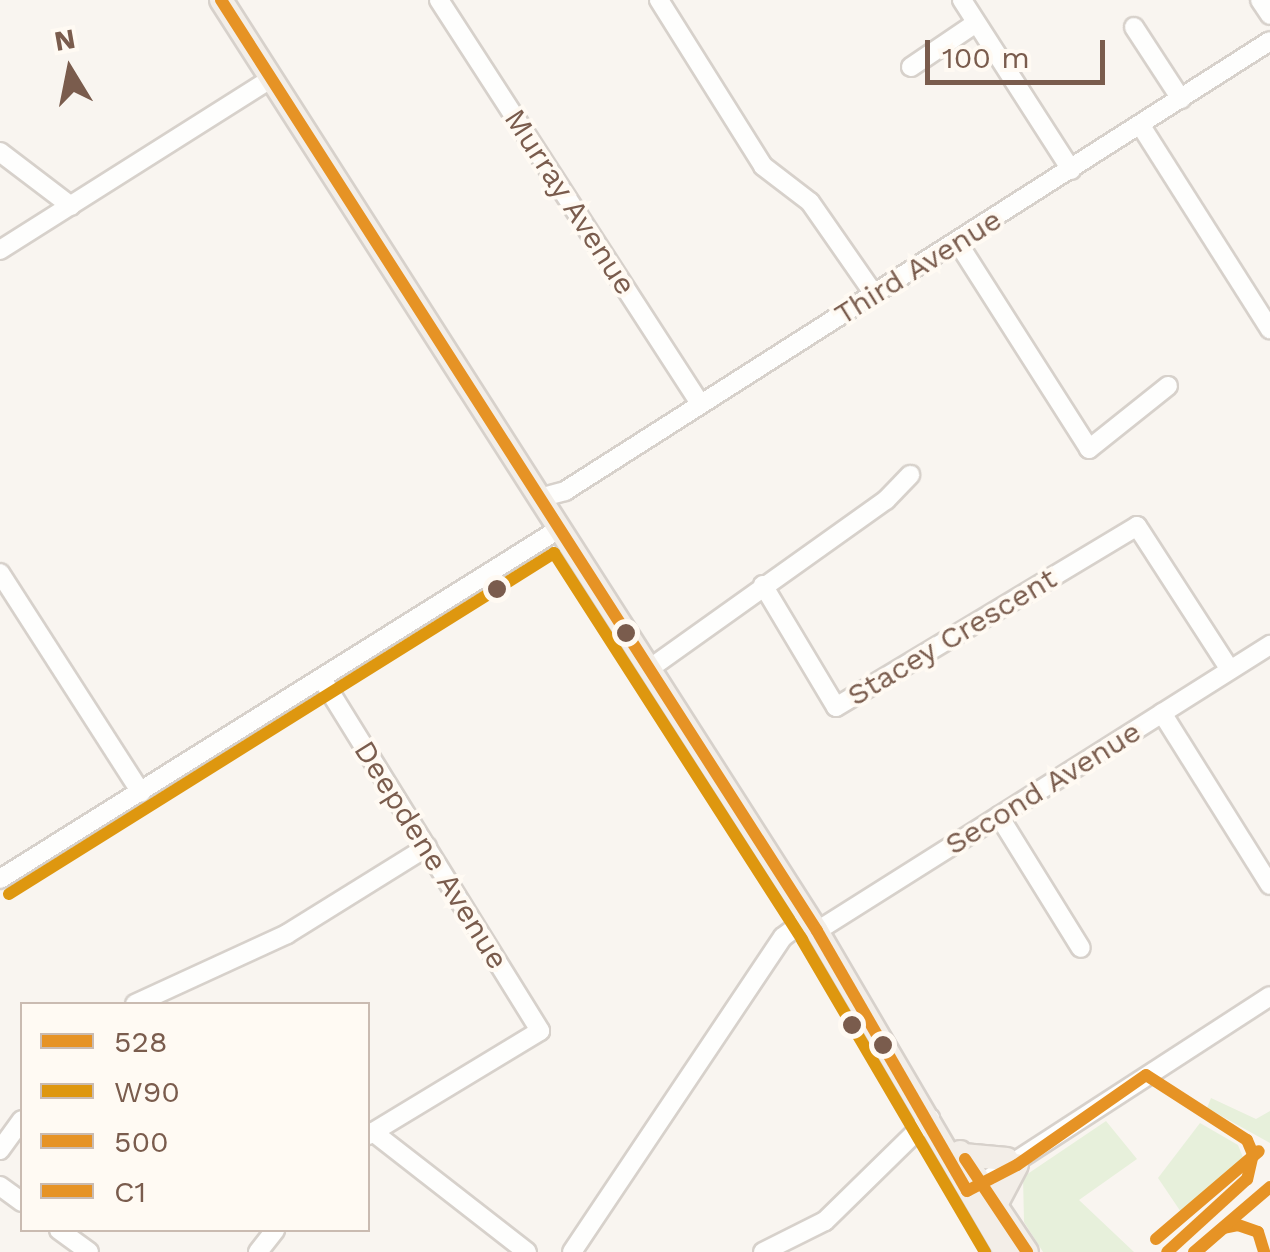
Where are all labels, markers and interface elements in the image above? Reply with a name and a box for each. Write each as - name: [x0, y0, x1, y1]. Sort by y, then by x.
- north arrow: [20, 20, 120, 120]
- scale bar: [930, 20, 1110, 82]
- text: N: [52, 22, 78, 58]
- text: 100 m: [942, 40, 1030, 75]
- street label: Murray Avenue: [496, 102, 644, 302]
- street label: Third Avenue: [827, 201, 1009, 333]
- street label: Stacey Crescent: [841, 560, 1063, 714]
- unlabelled marker: [487, 579, 507, 599]
- unlabelled marker: [616, 623, 636, 643]
- street label: Second Avenue: [938, 713, 1148, 863]
- street label: Deepdene Avenue: [346, 734, 516, 976]
- legend: [20, 1002, 370, 1232]
- unlabelled marker: [842, 1015, 862, 1035]
- text: 528: [114, 1024, 167, 1059]
- unlabelled marker: [873, 1035, 893, 1055]
- text: W90: [114, 1074, 180, 1109]
- text: 500: [114, 1124, 169, 1159]
- text: C1: [114, 1174, 146, 1209]

